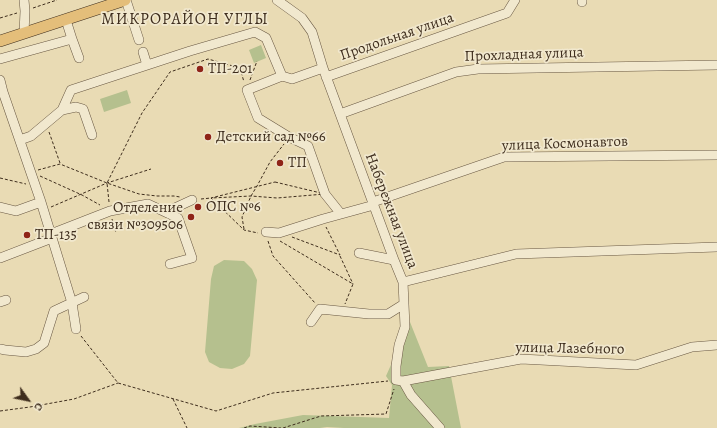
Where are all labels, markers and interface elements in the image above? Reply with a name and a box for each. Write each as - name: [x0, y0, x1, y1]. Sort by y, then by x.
- street label: Продольная улица: [338, 9, 456, 65]
- district label: МИКРОРАЙОН УГЛЫ: [101, 10, 269, 30]
- street label: Прохладная улица: [464, 44, 584, 66]
- place label: ТП-201: [208, 60, 252, 78]
- marker: ТП-201: [195, 64, 205, 74]
- place label: Детский сад №66: [216, 128, 326, 146]
- marker: Детский сад №66: [203, 132, 213, 142]
- street label: улица Космонавтов: [502, 133, 628, 155]
- street label: Набережная улица: [361, 151, 421, 271]
- place label: ТП: [288, 154, 307, 172]
- marker: ТП: [275, 158, 285, 168]
- place label: ОПС №6: [206, 198, 261, 216]
- place label: Отделение связи №309506: [87, 199, 183, 234]
- marker: ОПС №6: [193, 202, 203, 212]
- marker: Отделение связи №309506: [186, 212, 196, 222]
- place label: ТП-135: [35, 226, 77, 244]
- marker: ТП-135: [22, 230, 32, 240]
- street label: улица Лазебного: [515, 339, 625, 359]
- north arrow: [8, 380, 48, 420]
- text: С: [30, 400, 47, 414]

